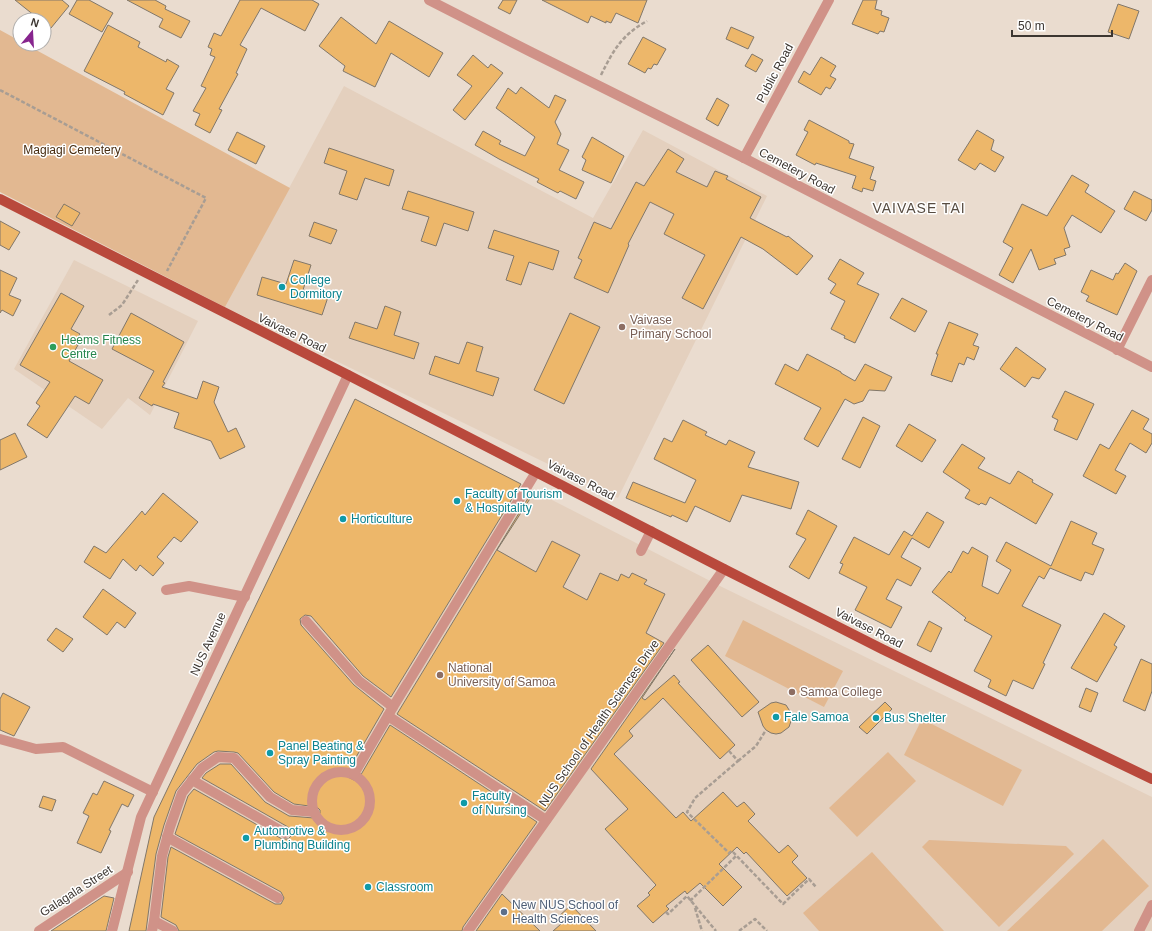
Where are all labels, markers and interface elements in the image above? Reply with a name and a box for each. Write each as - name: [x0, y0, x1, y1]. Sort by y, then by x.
- north arrow: [12, 12, 52, 52]
- scale bar: [1012, 12, 1112, 38]
- text: N: [29, 16, 41, 29]
- text: 50 m: [1018, 19, 1045, 33]
- street label: Public Road: [754, 41, 796, 105]
- park label: Magiagi Cemetery: [23, 143, 121, 157]
- street label: Cemetery Road: [757, 145, 837, 197]
- district label: VAIVASE TAI: [872, 200, 966, 216]
- place label: College Dormitory: [290, 273, 342, 301]
- marker: College Dormitory: [277, 282, 287, 292]
- street label: Cemetery Road: [1044, 294, 1126, 344]
- street label: Vaivase Road: [256, 311, 328, 355]
- place label: Vaivase Primary School: [630, 313, 711, 341]
- marker: Vaivase Primary School: [617, 322, 627, 332]
- place label: Heems Fitness Centre: [61, 333, 141, 361]
- marker: Heems Fitness Centre: [48, 342, 58, 352]
- street label: Vaivase Road: [545, 457, 617, 503]
- place label: Faculty of Tourism & Hospitality: [465, 487, 562, 515]
- marker: Faculty of Tourism & Hospitality: [452, 496, 462, 506]
- place label: Horticulture: [351, 512, 413, 526]
- marker: Horticulture: [338, 514, 348, 524]
- street label: Vaivase Road: [833, 605, 905, 651]
- street label: NUS Avenue: [187, 610, 229, 678]
- street label: NUS School of Health Sciences Drive: [536, 637, 662, 809]
- place label: National University of Samoa: [448, 661, 556, 689]
- marker: National University of Samoa: [435, 670, 445, 680]
- place label: Samoa College: [800, 685, 882, 699]
- marker: Samoa College: [787, 687, 797, 697]
- place label: Fale Samoa: [784, 710, 849, 724]
- place label: Bus Shelter: [884, 711, 946, 725]
- marker: Fale Samoa: [771, 712, 781, 722]
- marker: Bus Shelter: [871, 713, 881, 723]
- place label: Panel Beating & Spray Painting: [278, 739, 364, 767]
- marker: Panel Beating & Spray Painting: [265, 748, 275, 758]
- place label: Faculty of Nursing: [472, 789, 527, 817]
- marker: Faculty of Nursing: [459, 798, 469, 808]
- place label: Automotive & Plumbing Building: [254, 824, 350, 852]
- marker: Automotive & Plumbing Building: [241, 833, 251, 843]
- street label: Galagala Street: [37, 862, 115, 920]
- place label: Classroom: [376, 880, 433, 894]
- marker: Classroom: [363, 882, 373, 892]
- place label: New NUS School of Health Sciences: [512, 898, 619, 926]
- marker: New NUS School of Health Sciences: [499, 907, 509, 917]

